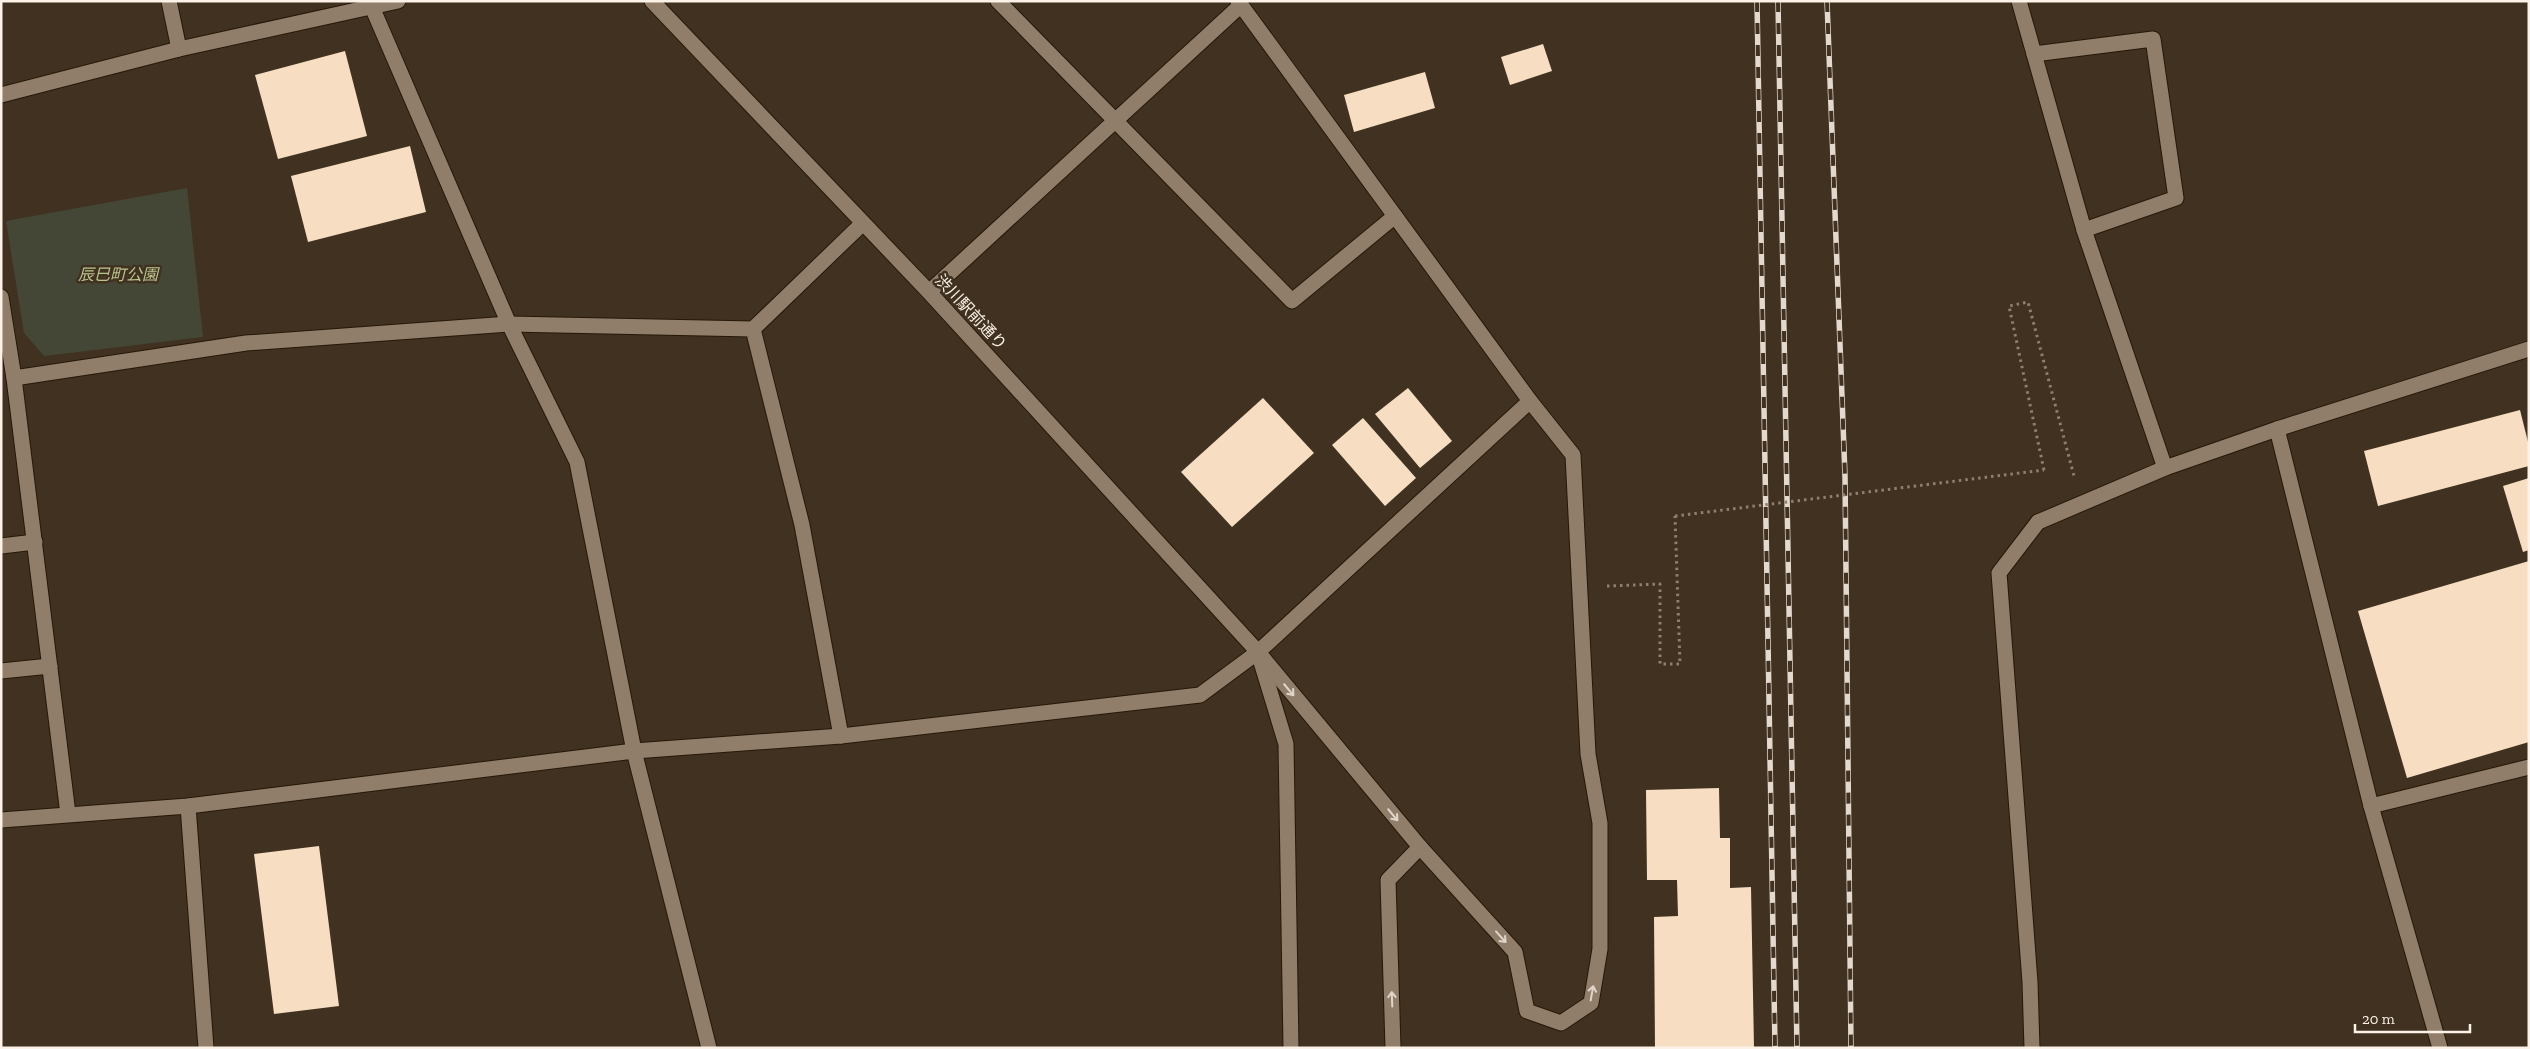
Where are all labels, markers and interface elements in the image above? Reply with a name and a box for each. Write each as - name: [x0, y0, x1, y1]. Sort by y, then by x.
- park label: 辰巳町公園: [78, 265, 160, 284]
- street label: 渋川駅前通り: [931, 270, 1011, 354]
- one-way arrow: [1284, 683, 1295, 696]
- one-way arrow: [1388, 808, 1399, 821]
- one-way arrow: [1495, 930, 1507, 943]
- one-way arrow: [1588, 986, 1598, 1002]
- one-way arrow: [1387, 991, 1396, 1007]
- scale bar: [2355, 1002, 2470, 1034]
- text: 20 m: [2362, 1010, 2395, 1028]

